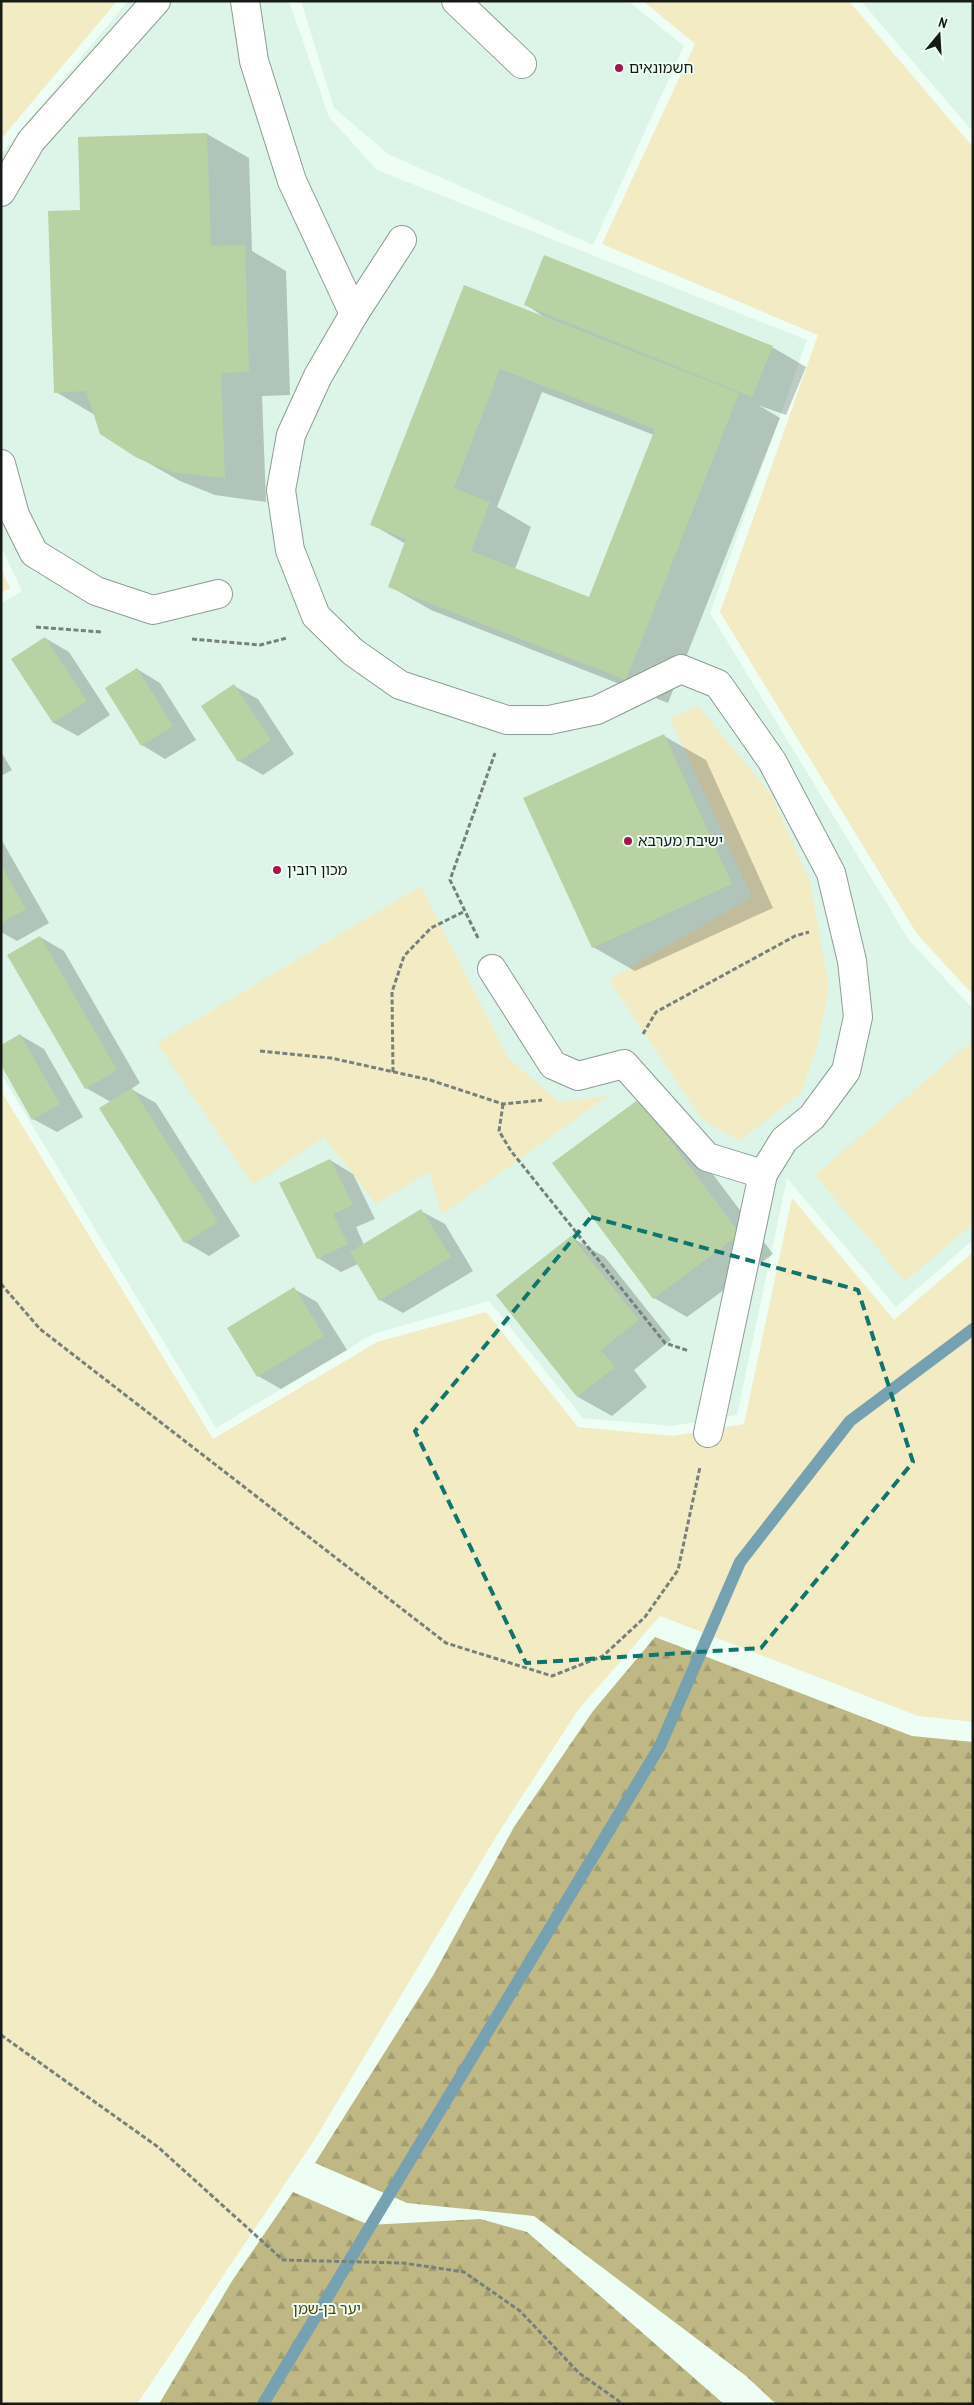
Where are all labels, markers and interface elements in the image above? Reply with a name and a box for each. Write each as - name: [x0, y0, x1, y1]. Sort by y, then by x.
- north arrow: [914, 10, 964, 60]
- text: N: [936, 13, 950, 32]
- place label: חשמונאים: [629, 57, 693, 78]
- marker: חשמונאים: [613, 62, 625, 74]
- place label: ישיבת מערבא: [638, 830, 723, 851]
- marker: ישיבת מערבא: [622, 835, 634, 847]
- place label: מכון רובין: [287, 859, 348, 880]
- marker: מכון רובין: [271, 864, 283, 876]
- park label: יער בן-שמן: [293, 2298, 361, 2319]

